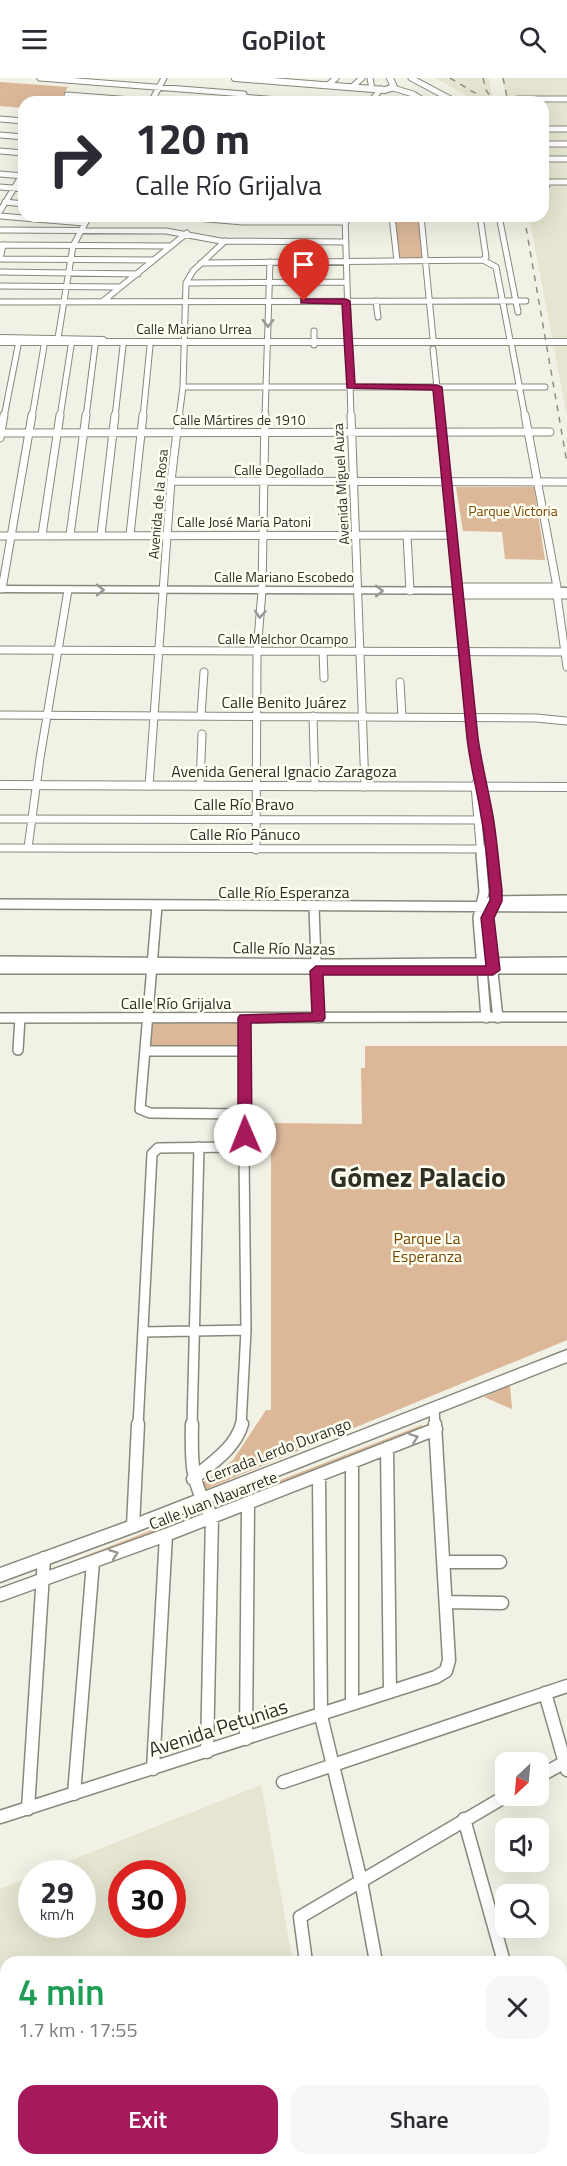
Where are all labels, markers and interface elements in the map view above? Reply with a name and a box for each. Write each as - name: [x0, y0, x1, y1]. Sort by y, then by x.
- text: GoPilot: [242, 19, 325, 60]
- icon: menu: [18, 23, 51, 56]
- icon: search: [516, 23, 549, 56]
- text: 120 m: [135, 106, 250, 170]
- icon: right: [36, 120, 114, 198]
- text: Calle Río Grijalva: [135, 164, 322, 205]
- pin: [278, 239, 329, 301]
- icon: arrive: [287, 248, 320, 281]
- street label: Calle Mariano Urrea: [136, 318, 252, 339]
- one-way arrow: [262, 319, 274, 328]
- street label: Calle Mártires de 1910: [172, 409, 306, 430]
- street label: Avenida Miguel Auza: [327, 423, 354, 545]
- street label: Avenida de la Rosa: [142, 448, 173, 560]
- street label: Calle Degollado: [234, 459, 324, 480]
- park label: Parque Victoria: [468, 500, 558, 521]
- street label: Calle José María Patoni: [177, 511, 311, 532]
- street label: Calle Mariano Escobedo: [214, 566, 354, 587]
- one-way arrow: [96, 584, 105, 596]
- one-way arrow: [375, 585, 384, 597]
- one-way arrow: [254, 609, 267, 618]
- street label: Calle Melchor Ocampo: [217, 628, 349, 649]
- street label: Calle Benito Juárez: [221, 690, 347, 714]
- street label: Avenida General Ignacio Zaragoza: [171, 759, 397, 783]
- street label: Calle Río Bravo: [194, 792, 294, 816]
- street label: Calle Río Pánuco: [190, 822, 300, 846]
- street label: Calle Río Esperanza: [218, 880, 350, 904]
- street label: Calle Río Nazas: [232, 935, 336, 961]
- street label: Calle Río Grijalva: [121, 991, 231, 1015]
- position arrow: [213, 1103, 277, 1167]
- district label: Gómez Palacio: [330, 1155, 506, 1198]
- park label: Parque La Esperanza: [392, 1226, 462, 1268]
- street label: Cerrada Lerdo Durango: [201, 1411, 355, 1489]
- one-way arrow: [407, 1433, 418, 1445]
- street label: Calle Juan Navarrete: [145, 1464, 281, 1536]
- one-way arrow: [109, 1549, 119, 1562]
- street label: Avenida Petunias: [144, 1690, 292, 1765]
- north arrow: [495, 1752, 549, 1806]
- map controls: [495, 1752, 549, 1938]
- button: sound: [495, 1818, 549, 1872]
- speed limit sign: 30: [108, 1860, 186, 1938]
- text: 29: [40, 1869, 74, 1915]
- button: search: [495, 1884, 549, 1938]
- text: km/h: [40, 1903, 74, 1926]
- text: 4 min: [18, 1964, 105, 2019]
- button: close: [486, 1976, 549, 2039]
- text: 1.7 km · 17:55: [18, 2014, 138, 2045]
- button: Exit: [18, 2085, 278, 2154]
- button: Share: [290, 2085, 549, 2154]

